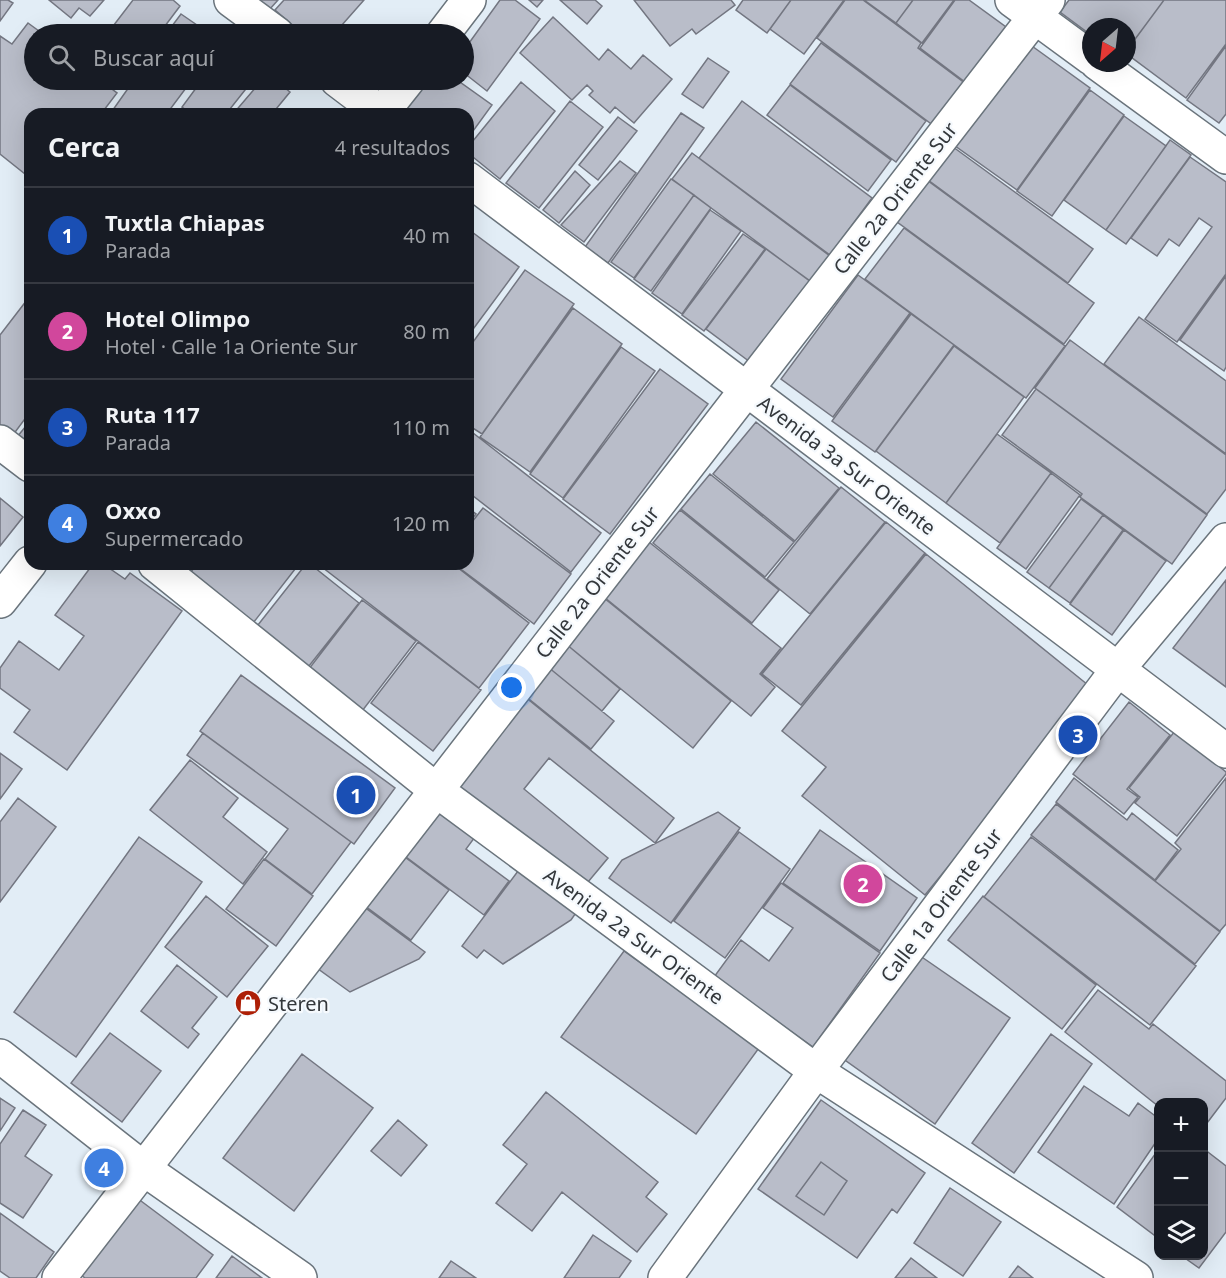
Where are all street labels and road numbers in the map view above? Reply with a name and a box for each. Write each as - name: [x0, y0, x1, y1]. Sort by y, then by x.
- street label: Calle 2a Oriente Sur: [827, 116, 963, 280]
- street label: Avenida 3a Sur Oriente: [752, 389, 942, 541]
- street label: Calle 2a Oriente Sur: [529, 500, 665, 664]
- street label: Calle 1a Oriente Sur: [874, 822, 1008, 988]
- street label: Avenida 2a Sur Oriente: [539, 862, 729, 1010]

